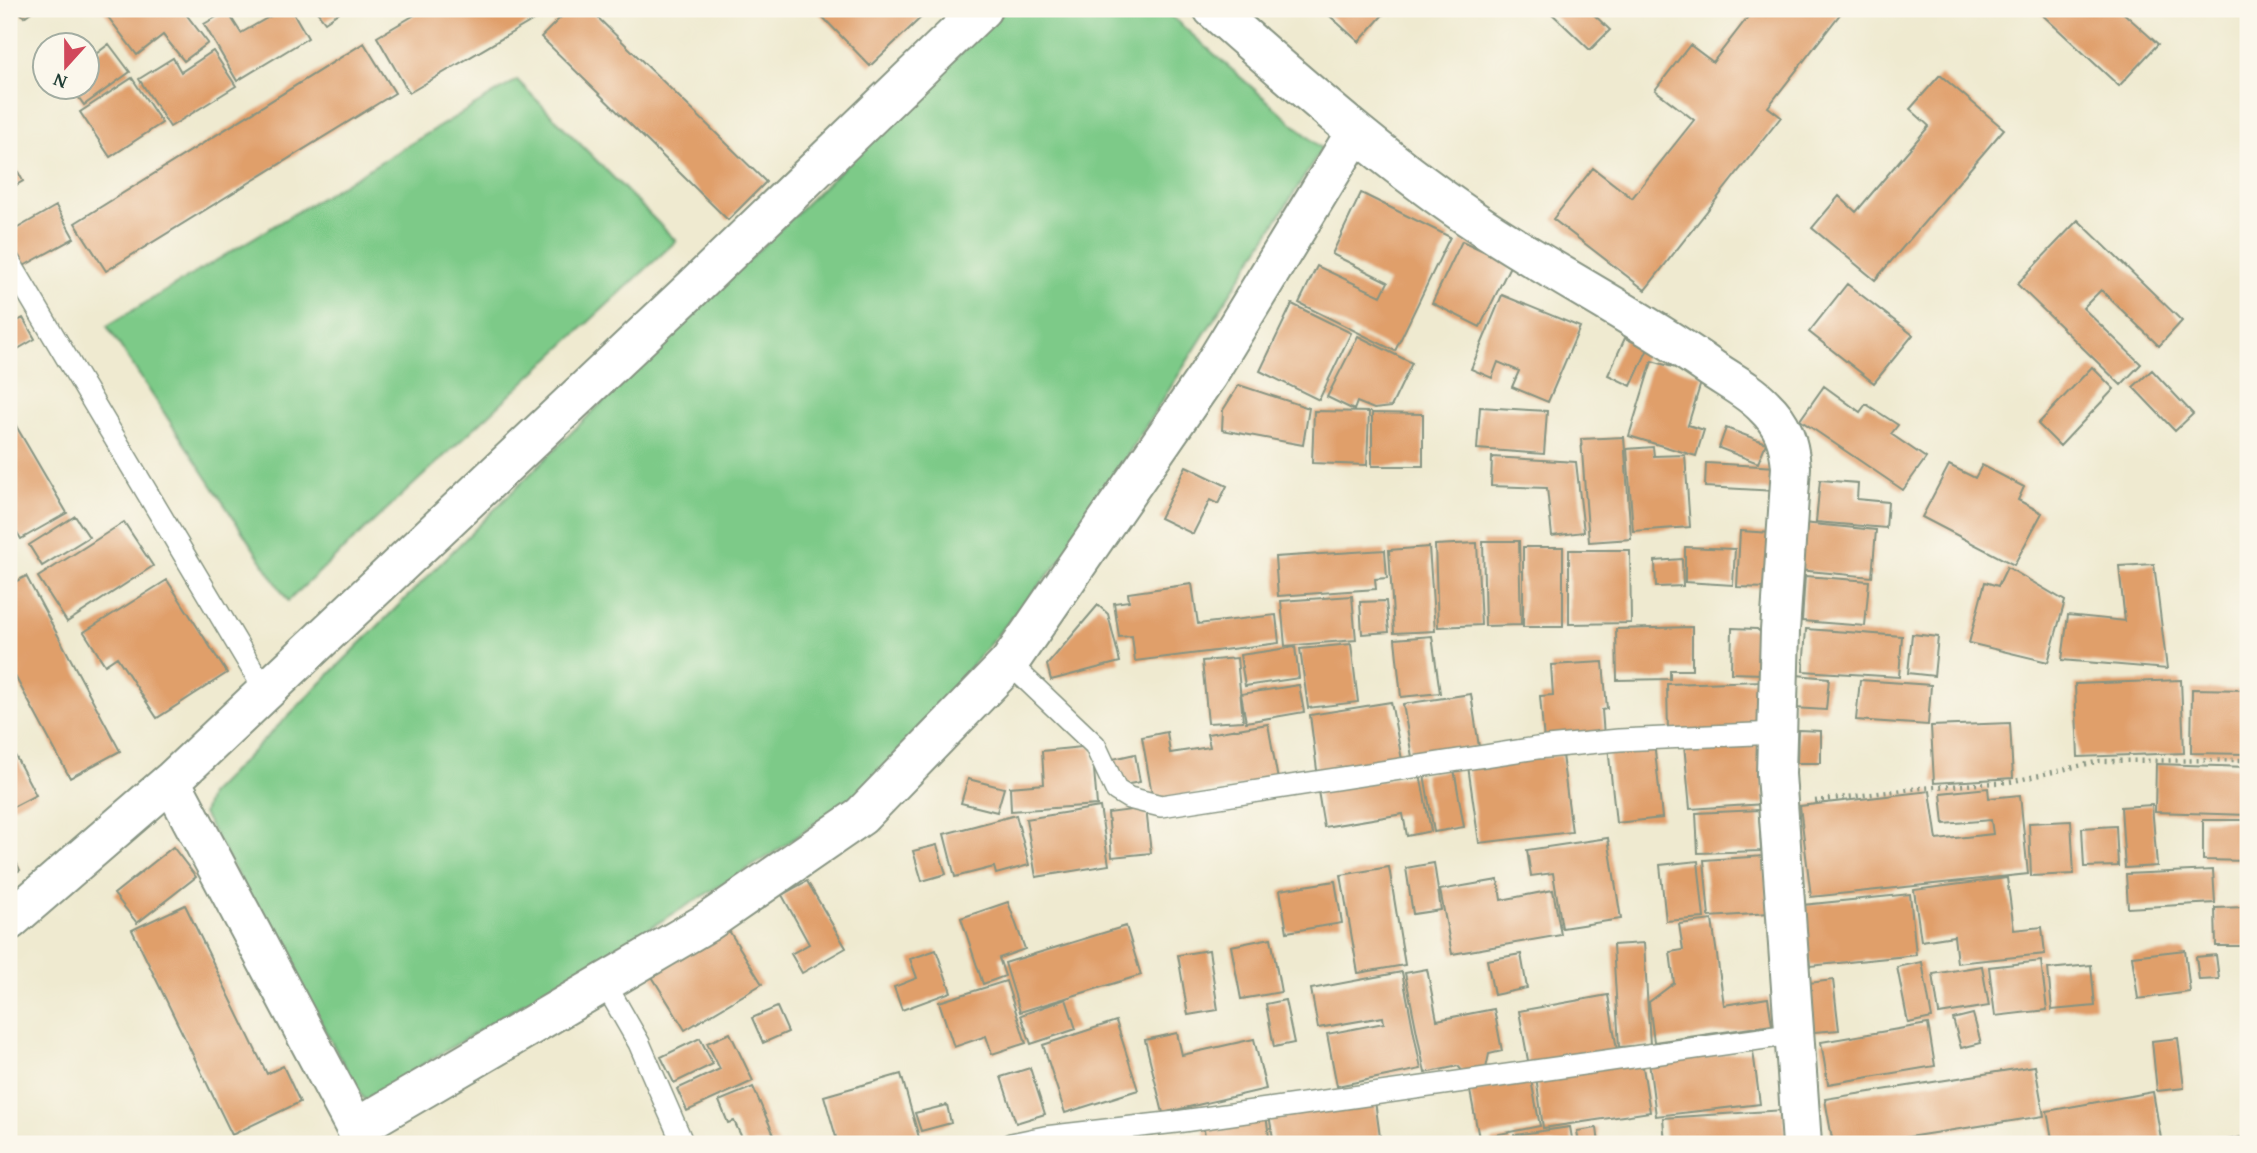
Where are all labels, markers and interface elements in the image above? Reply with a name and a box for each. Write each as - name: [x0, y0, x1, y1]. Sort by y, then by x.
- north arrow: [32, 32, 102, 102]
- text: N: [49, 66, 71, 97]

